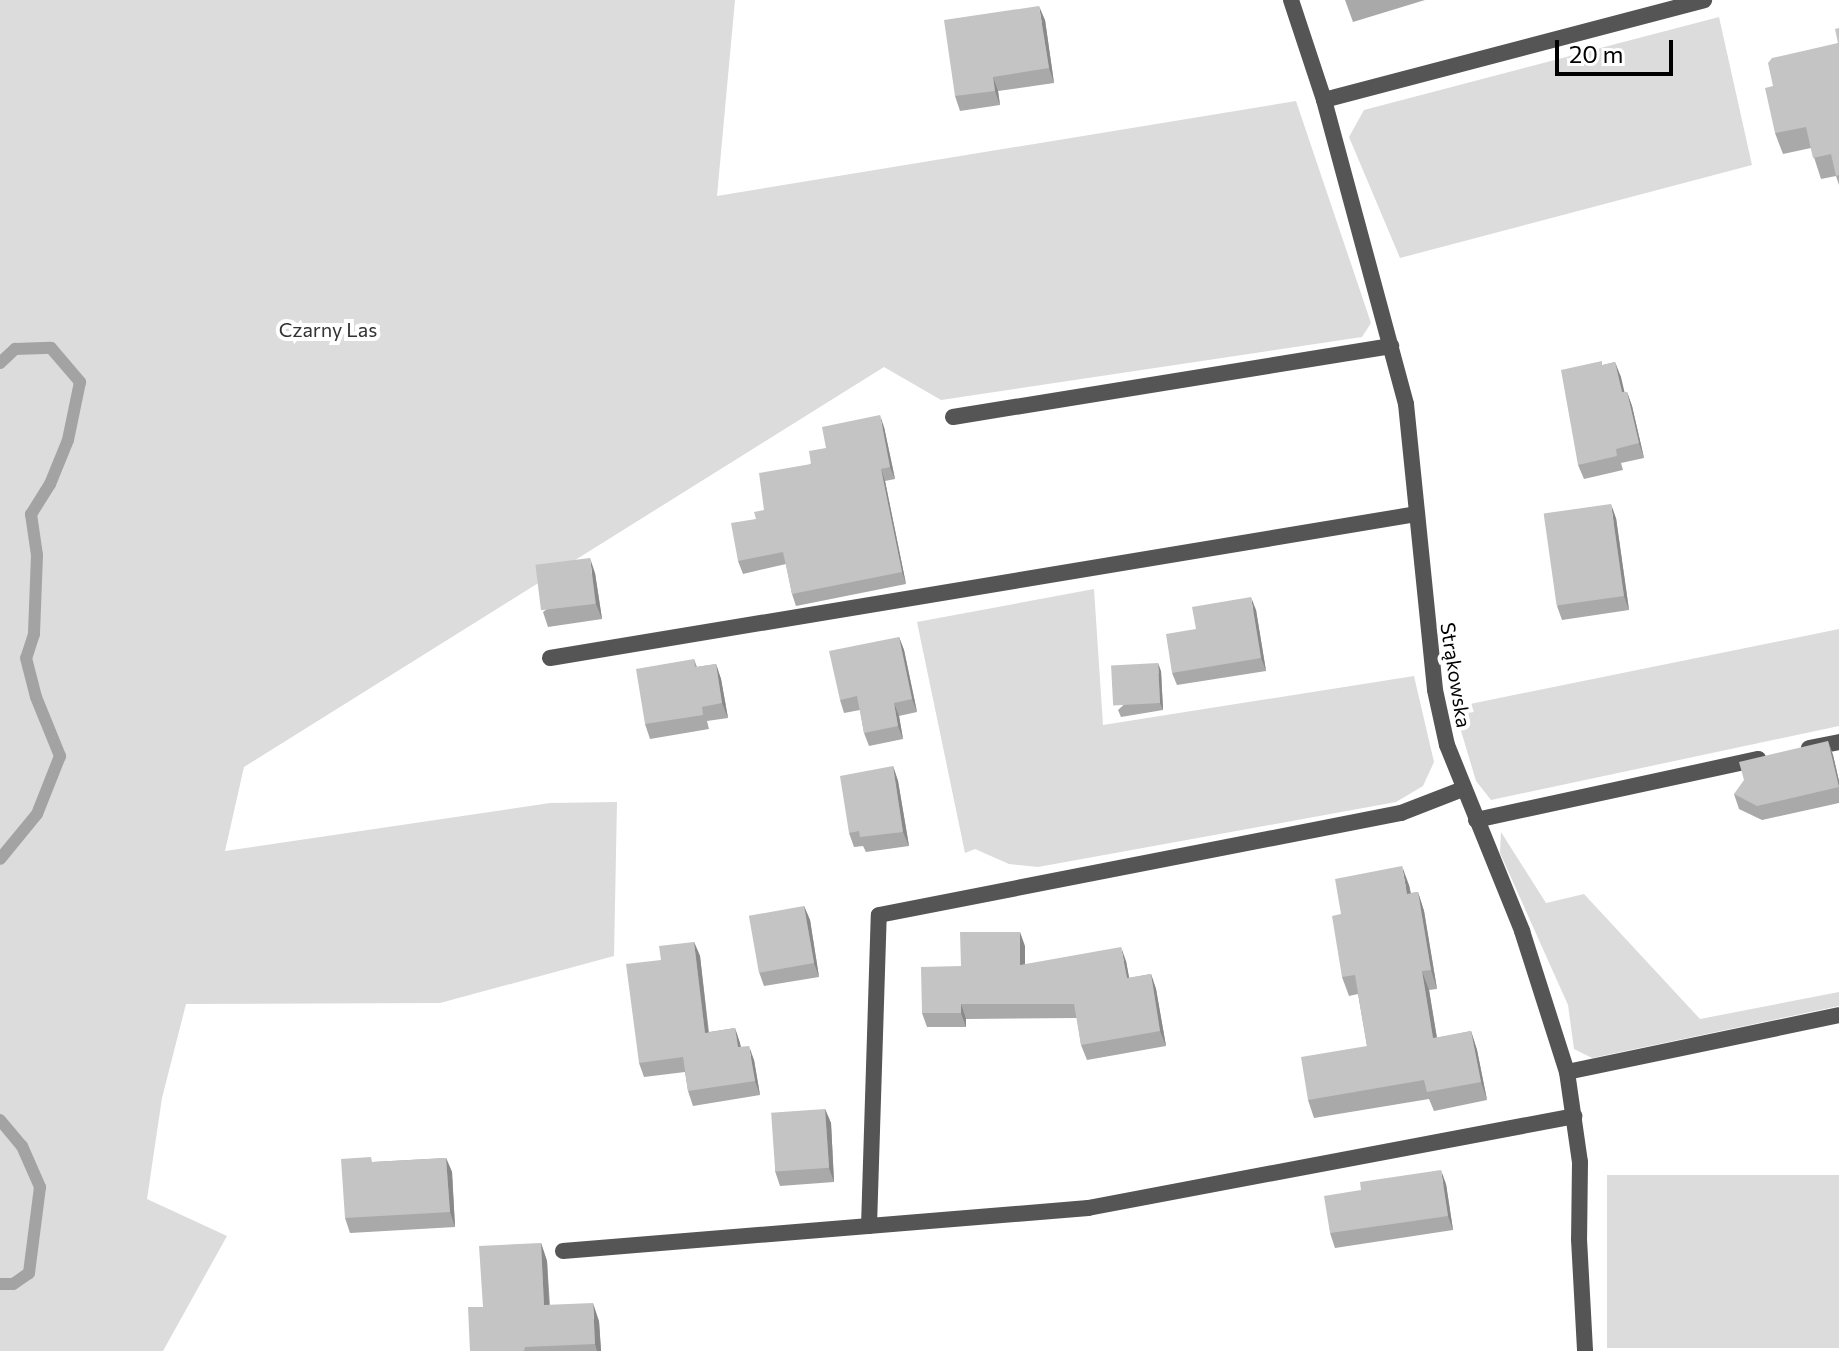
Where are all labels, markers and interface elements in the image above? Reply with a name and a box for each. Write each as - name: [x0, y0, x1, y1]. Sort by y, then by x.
- scale bar: [1559, 24, 1677, 74]
- text: 20 m: [1569, 39, 1623, 68]
- park label: Czarny Las: [279, 317, 377, 341]
- street label: Strąkowska: [1436, 621, 1476, 729]

